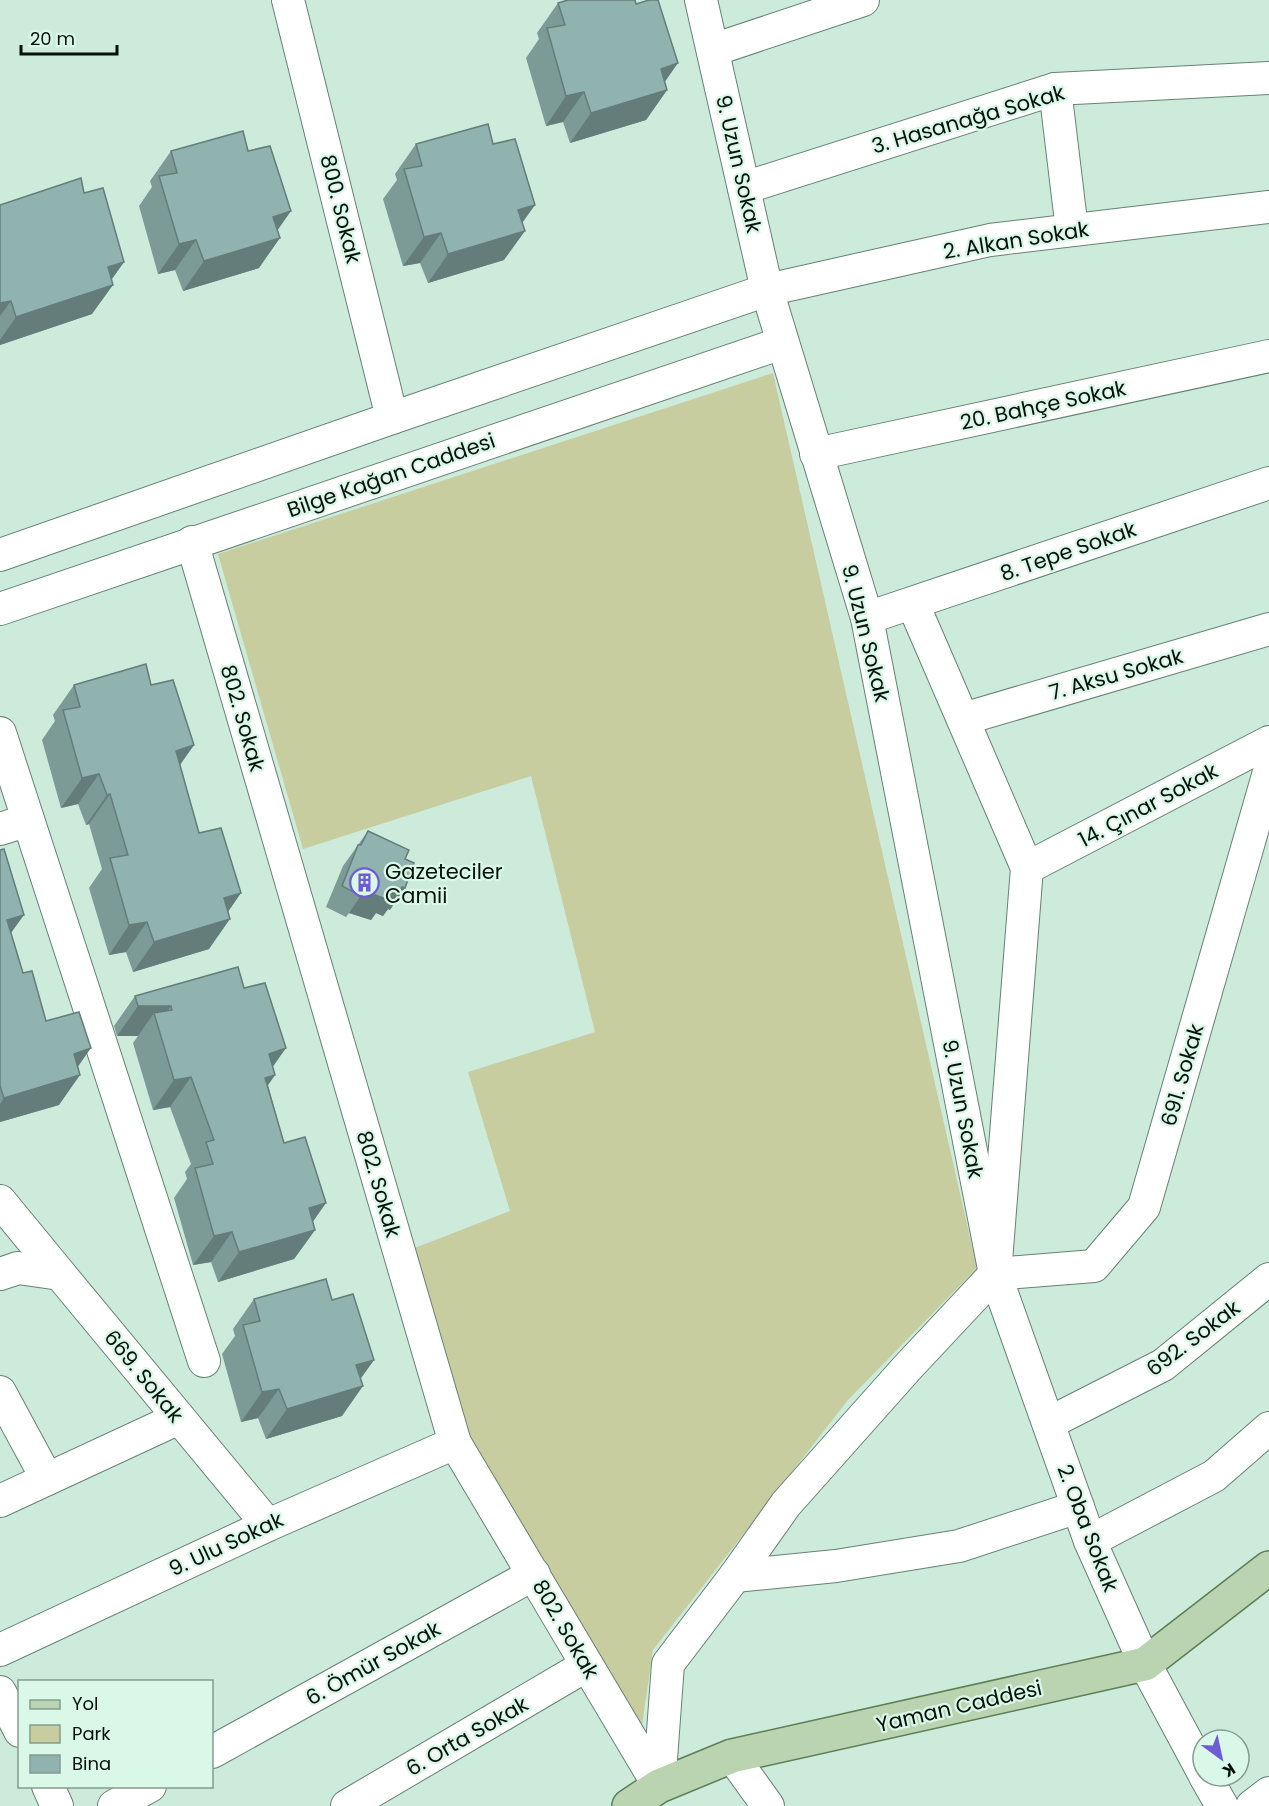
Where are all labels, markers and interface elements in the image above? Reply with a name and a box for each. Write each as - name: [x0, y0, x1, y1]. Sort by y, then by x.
- scale bar: [21, 18, 117, 56]
- text: 20 m: [30, 26, 75, 51]
- street label: 3. Hasanağa Sokak: [868, 78, 1068, 160]
- street label: 9. Uzun Sokak: [709, 92, 769, 236]
- street label: 800. Sokak: [313, 152, 369, 267]
- street label: 2. Alkan Sokak: [941, 214, 1091, 266]
- street label: 20. Bahçe Sokak: [957, 373, 1129, 437]
- street label: Bilge Kağan Caddesi: [283, 426, 499, 524]
- street label: 8. Tepe Sokak: [996, 514, 1140, 588]
- street label: 9. Uzun Sokak: [835, 561, 897, 705]
- street label: 7. Aksu Sokak: [1046, 641, 1187, 707]
- street label: 802. Sokak: [214, 661, 272, 775]
- street label: 14. Çınar Sokak: [1073, 756, 1223, 854]
- place label: Gazeteciler Camii: [385, 857, 503, 910]
- building icon: Gazeteciler Camii: [348, 867, 380, 899]
- street label: 691. Sokak: [1154, 1020, 1210, 1129]
- street label: 9. Uzun Sokak: [935, 1037, 991, 1181]
- street label: 802. Sokak: [350, 1127, 408, 1241]
- street label: 692. Sokak: [1140, 1293, 1246, 1383]
- street label: 669. Sokak: [98, 1324, 190, 1429]
- street label: 2. Oba Sokak: [1050, 1460, 1126, 1596]
- street label: 9. Ulu Sokak: [164, 1505, 288, 1583]
- street label: 802. Sokak: [526, 1574, 606, 1684]
- street label: 6. Ömür Sokak: [300, 1614, 446, 1712]
- street label: Yaman Caddesi: [873, 1673, 1045, 1739]
- legend: [18, 1680, 213, 1788]
- street label: 6. Orta Sokak: [401, 1689, 534, 1783]
- text: Yol: [72, 1691, 98, 1716]
- text: Park: [72, 1721, 111, 1746]
- north arrow: [1191, 1728, 1251, 1788]
- text: Bina: [72, 1751, 111, 1776]
- text: K: [1218, 1757, 1240, 1783]

